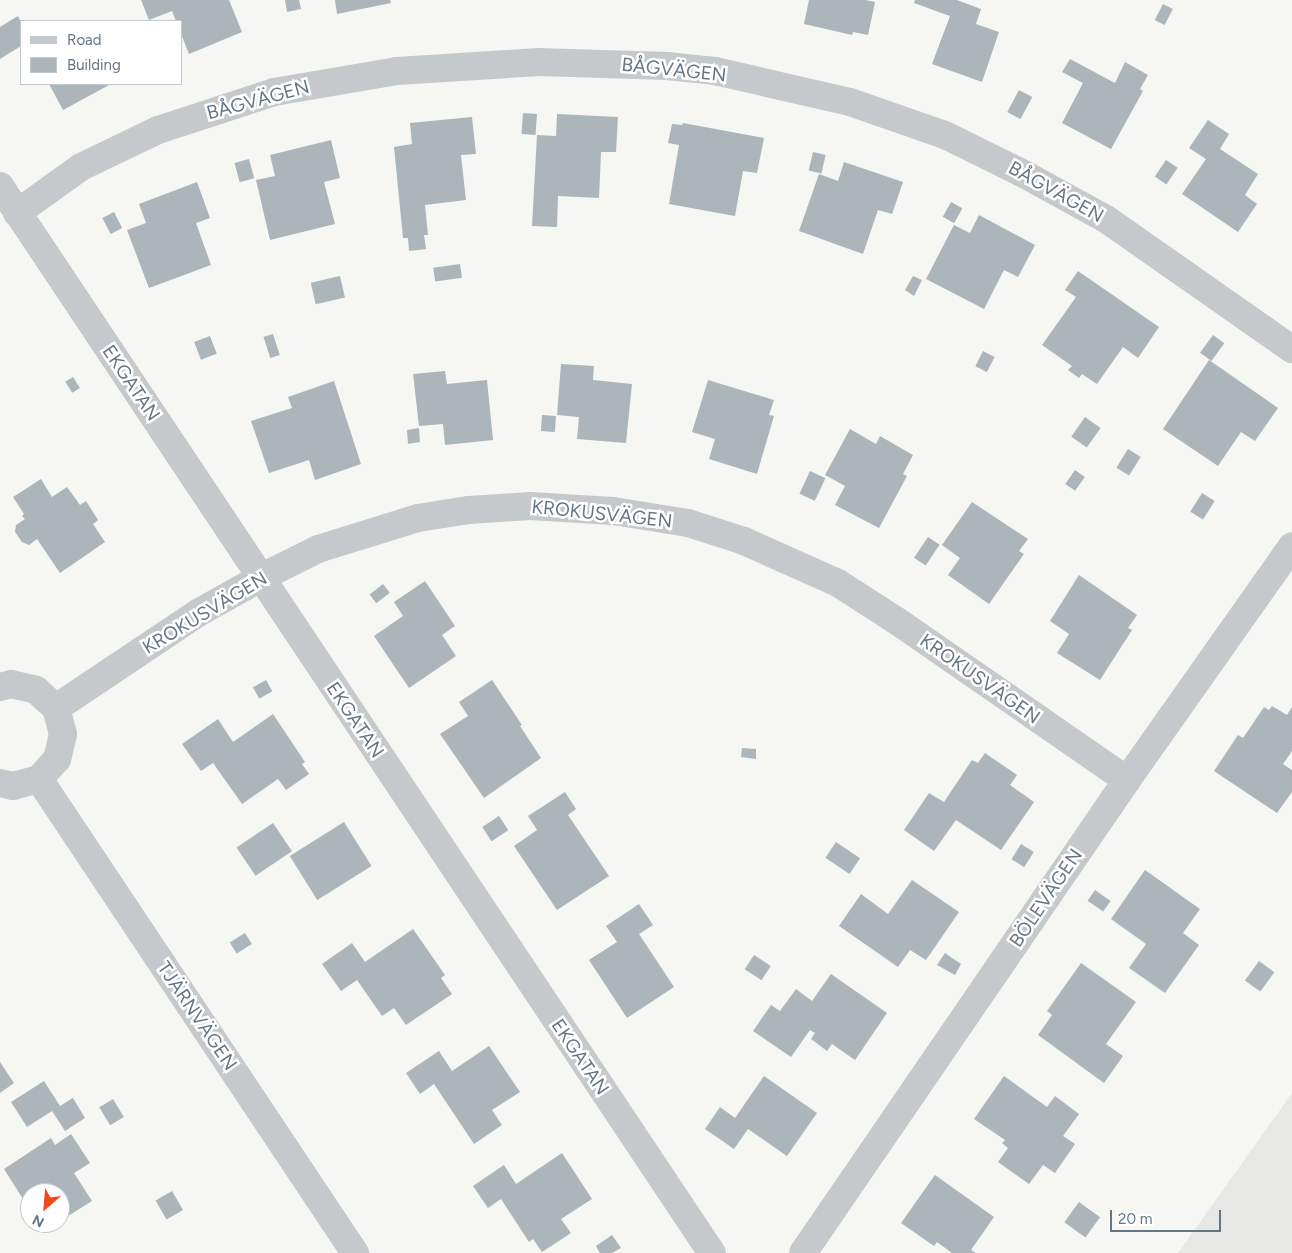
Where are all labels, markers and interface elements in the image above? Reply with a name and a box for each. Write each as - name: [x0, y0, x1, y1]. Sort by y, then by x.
- legend: [20, 20, 182, 85]
- text: Road: [67, 31, 102, 49]
- street label: BÅGVÄGEN: [620, 53, 728, 87]
- text: Building: [67, 56, 121, 74]
- street label: BÅGVÄGEN: [204, 75, 312, 125]
- street label: BÅGVÄGEN: [1004, 156, 1108, 228]
- street label: EKGATAN: [97, 341, 165, 425]
- street label: KROKUSVÄGEN: [531, 495, 673, 533]
- street label: KROKUSVÄGEN: [139, 567, 271, 659]
- street label: KROKUSVÄGEN: [916, 629, 1044, 729]
- street label: EKGATAN: [321, 678, 389, 762]
- street label: BÖLEVÄGEN: [1005, 844, 1087, 952]
- street label: TJÄRNVÄGEN: [152, 957, 242, 1075]
- street label: EKGATAN: [546, 1015, 614, 1099]
- north arrow: [20, 1183, 70, 1233]
- scale bar: [1112, 1200, 1223, 1232]
- text: 20 m: [1118, 1210, 1152, 1228]
- text: N: [30, 1211, 47, 1231]

